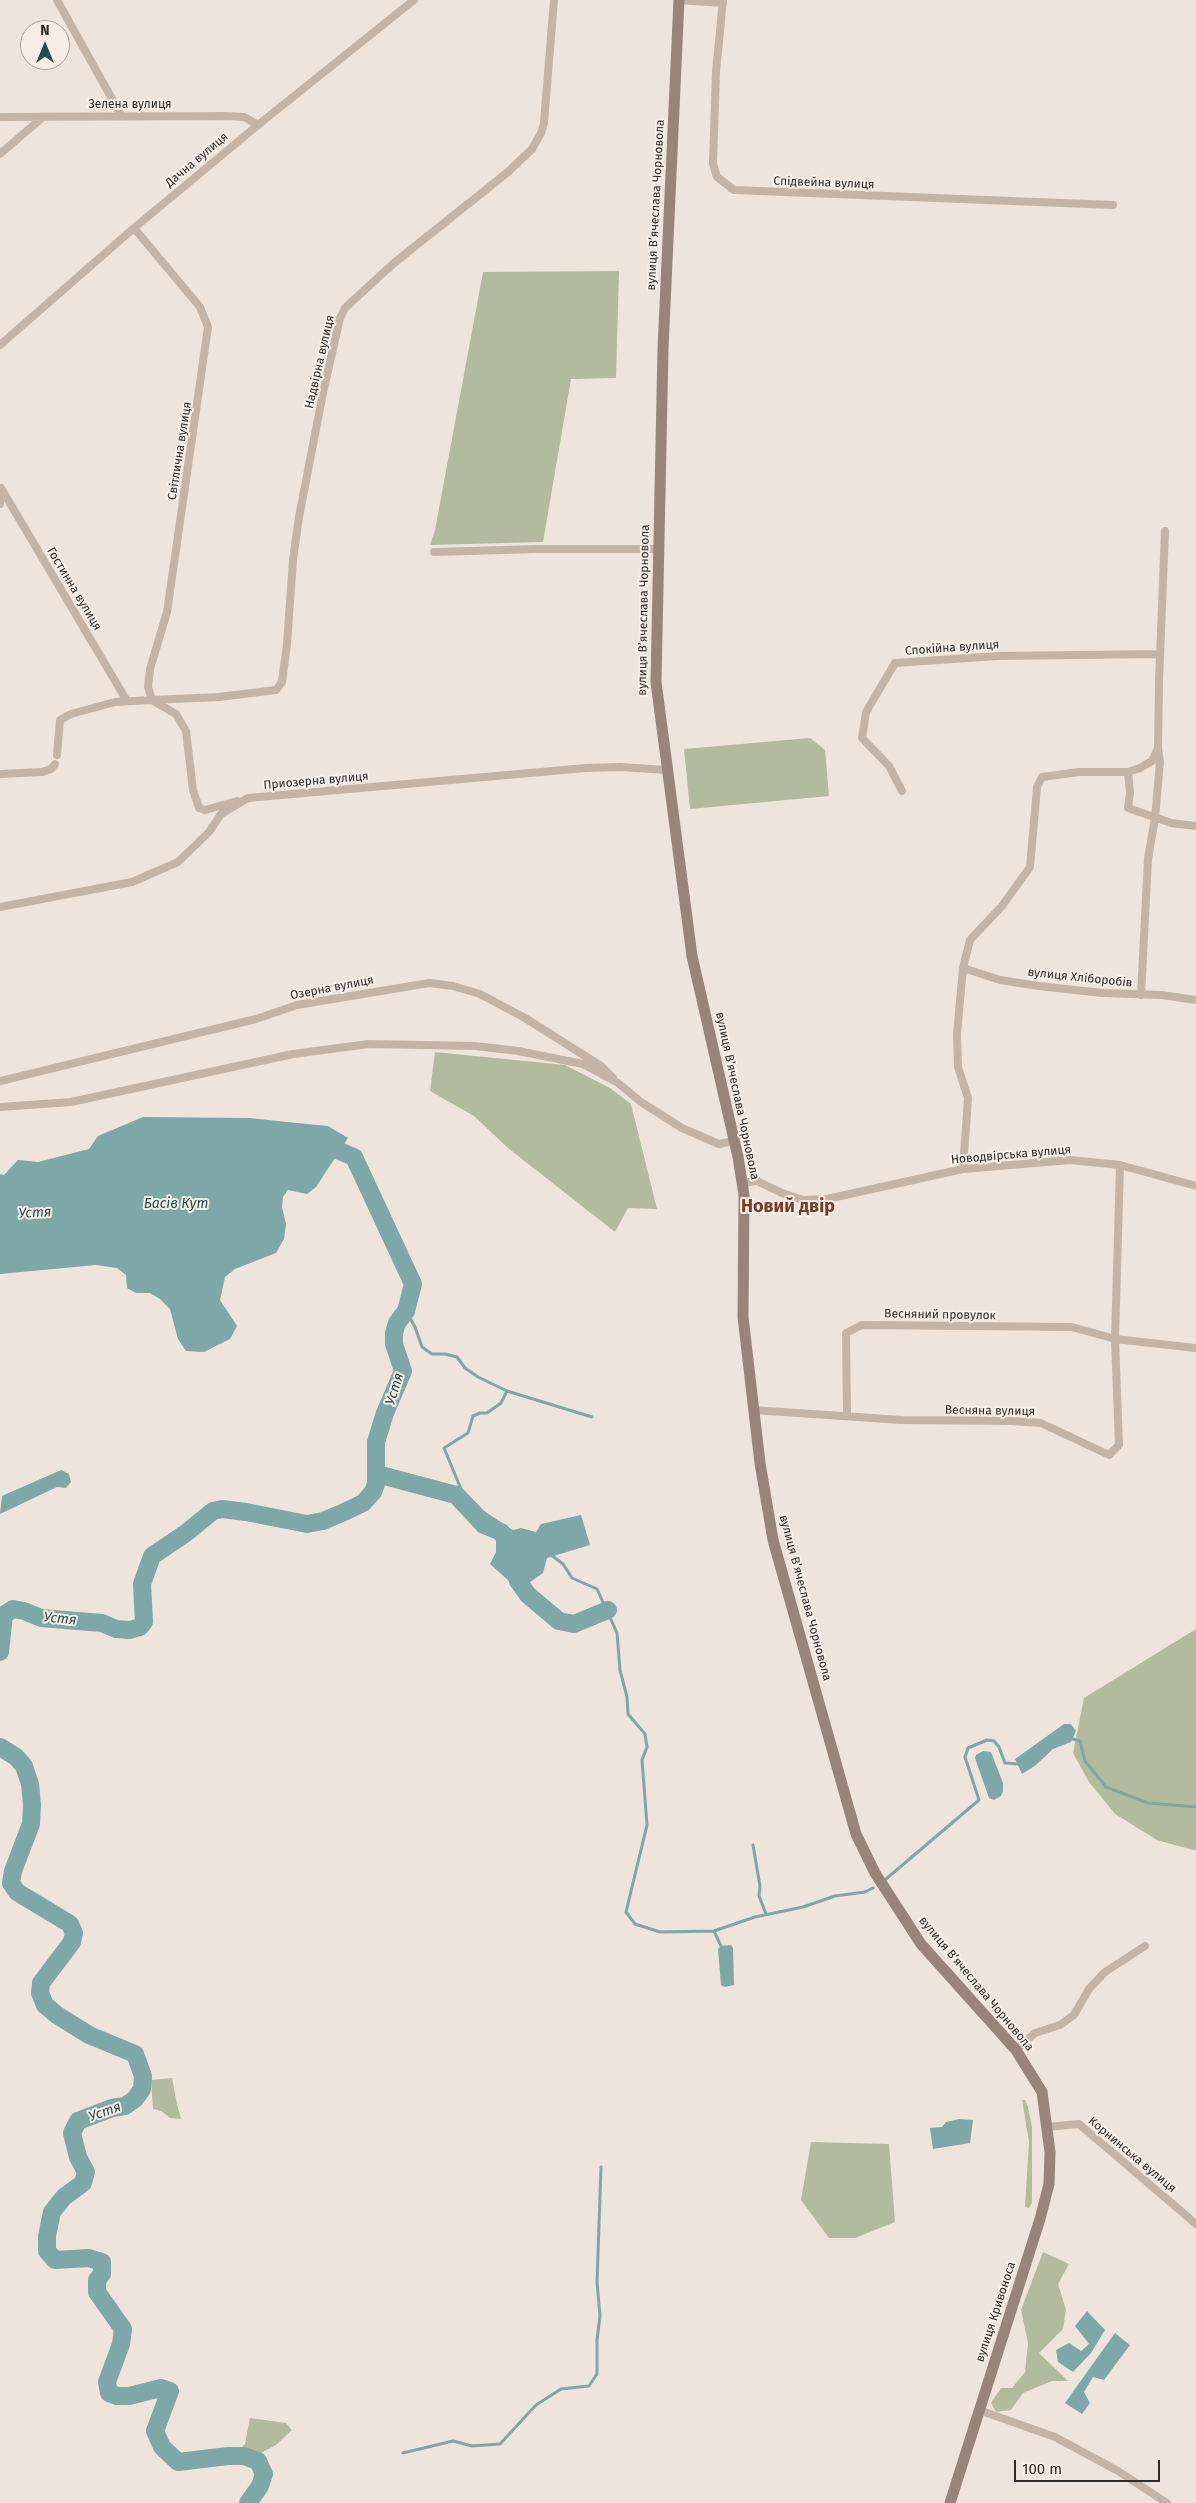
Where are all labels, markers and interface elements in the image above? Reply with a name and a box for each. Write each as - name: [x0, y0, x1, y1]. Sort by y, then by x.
- north arrow: [20, 20, 70, 70]
- text: N: [40, 22, 50, 39]
- street label: Зелена вулиця: [88, 98, 172, 112]
- street label: вулиця Вʼячеслава Чорновола: [644, 119, 668, 291]
- street label: Дачна вулиця: [163, 130, 231, 190]
- street label: Спідвейна вулиця: [773, 174, 875, 192]
- street label: Надвірна вулиця: [302, 314, 338, 410]
- street label: Світлична вулиця: [165, 401, 195, 501]
- street label: вулиця Вʼячеслава Чорновола: [635, 524, 653, 696]
- street label: Гостинна вулиця: [44, 545, 104, 633]
- street label: Спокійна вулиця: [904, 638, 1000, 658]
- street label: Приозерна вулиця: [263, 769, 369, 793]
- street label: вулиця Хліборобів: [1027, 965, 1133, 991]
- street label: Озерна вулиця: [289, 973, 375, 1003]
- street label: вулиця Вʼячеслава Чорновола: [712, 1011, 762, 1181]
- street label: Новодвірська вулиця: [950, 1143, 1072, 1167]
- water label: Басів Кут: [144, 1196, 208, 1212]
- district label: Новий двір: [741, 1196, 835, 1218]
- water label: Устя: [18, 1204, 52, 1222]
- street label: Весняний провулок: [884, 1307, 996, 1323]
- water label: Устя: [382, 1371, 408, 1407]
- street label: Весняна вулиця: [945, 1403, 1035, 1419]
- street label: вулиця Вʼячеслава Чорновола: [776, 1513, 834, 1683]
- water label: Устя: [43, 1609, 77, 1629]
- street label: вулиця Вʼячеслава Чорновола: [915, 1914, 1037, 2054]
- water label: Устя: [87, 2098, 123, 2126]
- street label: Корнинська вулиця: [1085, 2114, 1179, 2196]
- street label: вулиця Кривоноса: [973, 2260, 1019, 2364]
- scale bar: [1016, 2450, 1162, 2482]
- text: 100 m: [1022, 2460, 1062, 2478]

